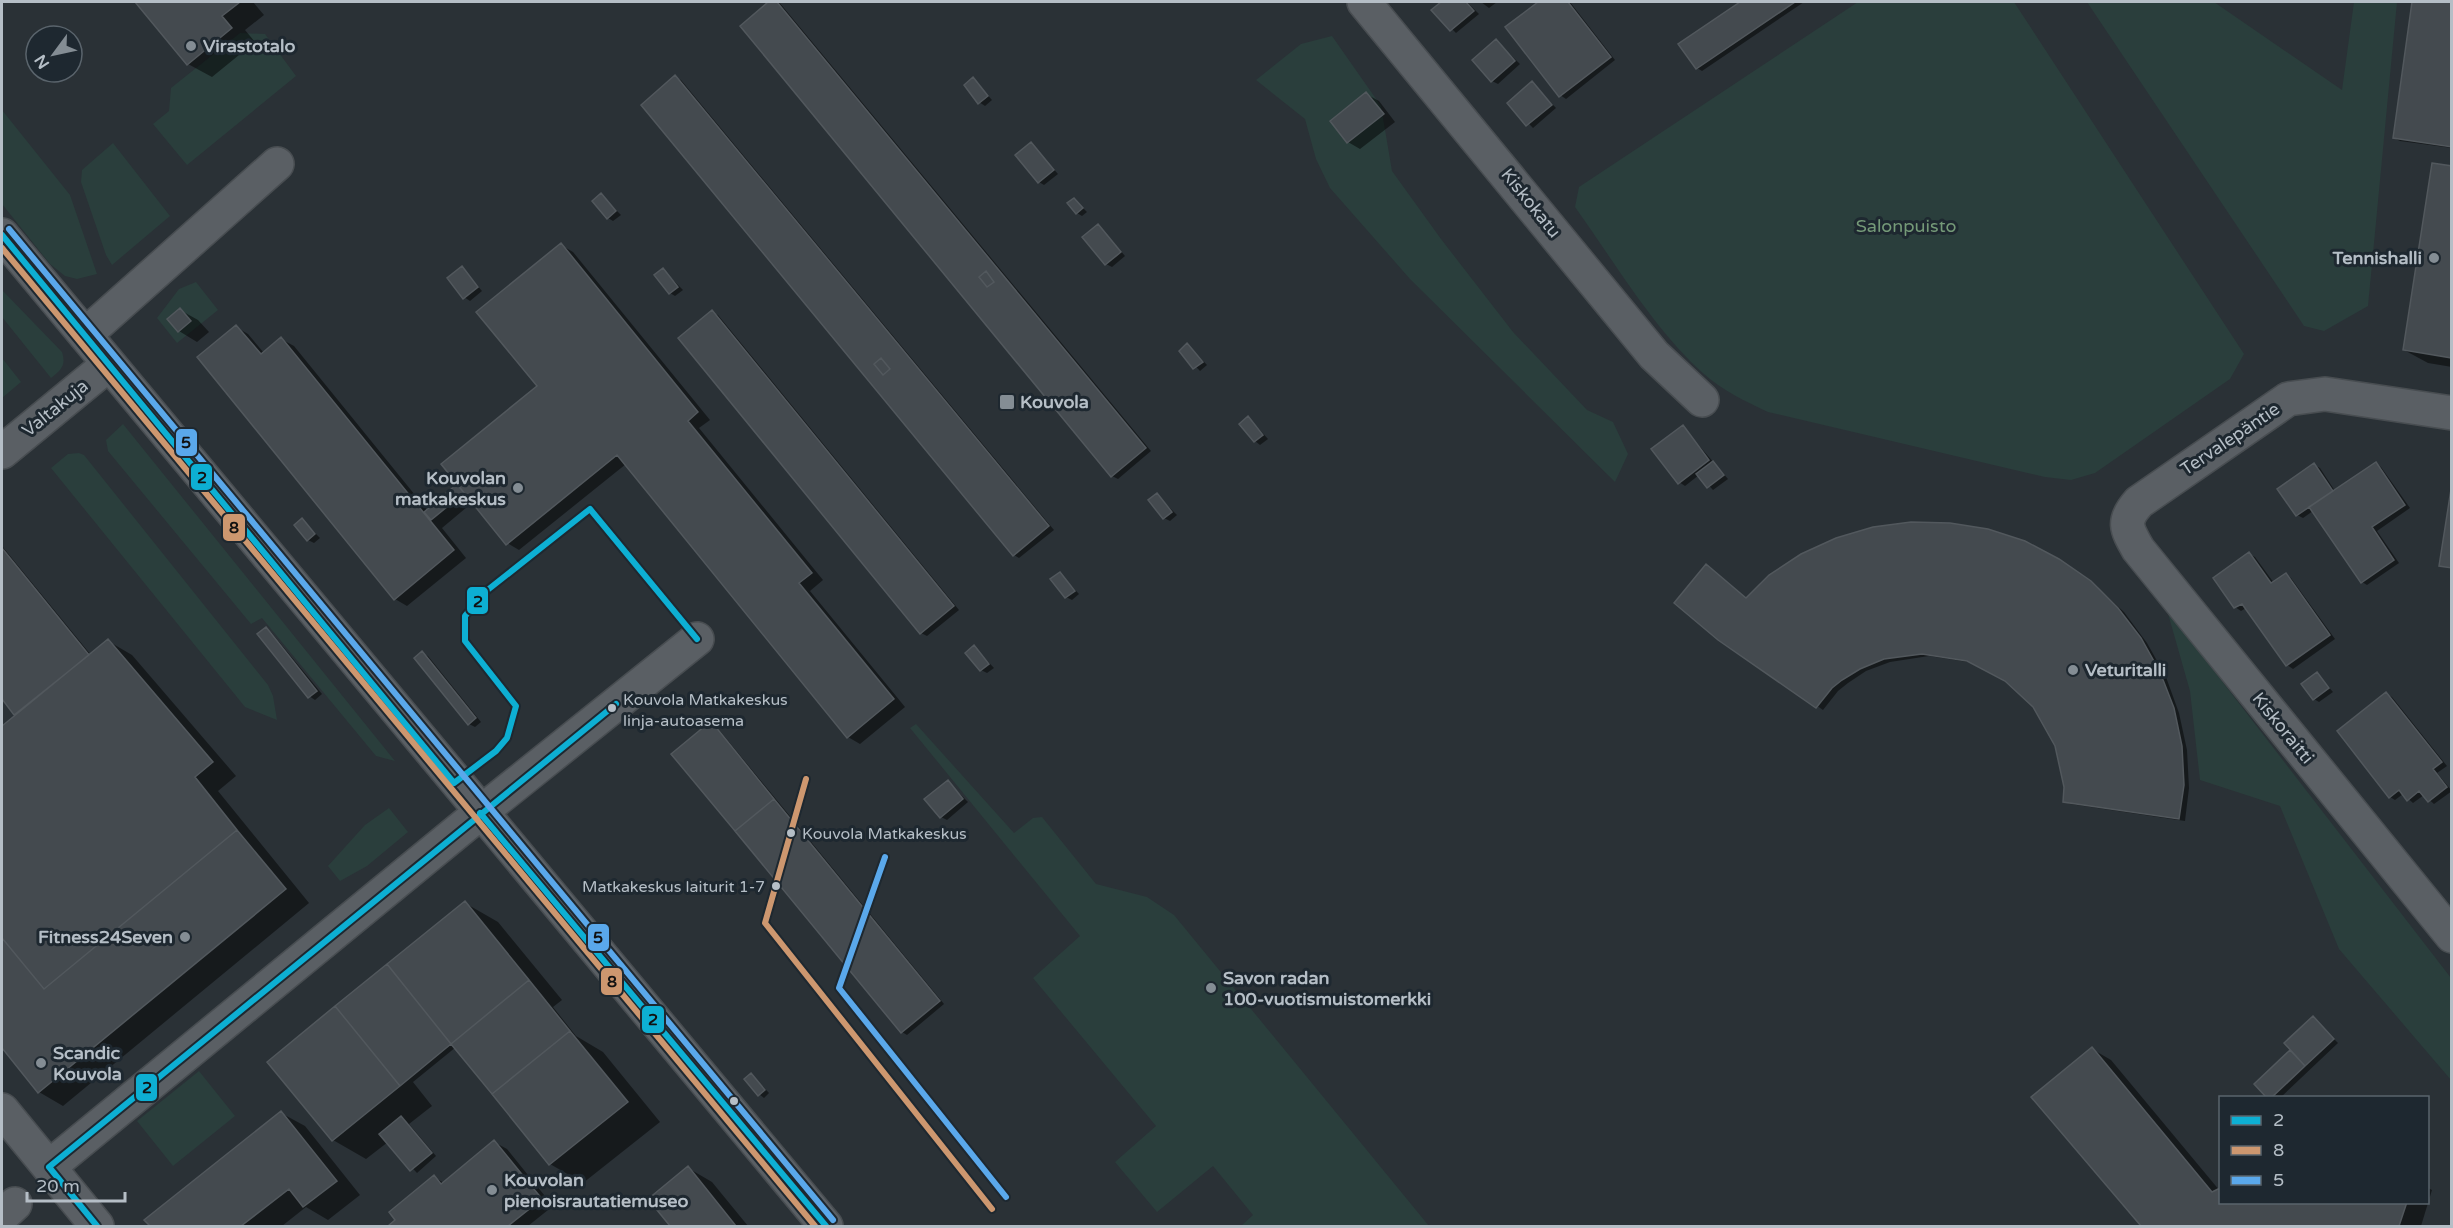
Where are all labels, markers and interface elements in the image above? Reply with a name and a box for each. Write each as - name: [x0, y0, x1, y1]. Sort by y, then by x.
- north arrow: [24, 24, 84, 84]
- place label: Virastotalo: [203, 35, 295, 57]
- marker: Virastotalo: [184, 39, 198, 53]
- text: N: [30, 51, 54, 72]
- street label: Kiskokatu: [1496, 164, 1566, 242]
- park label: Salonpuisto: [1856, 215, 1956, 237]
- place label: Tennishalli: [2331, 247, 2422, 269]
- marker: Tennishalli: [2427, 251, 2441, 265]
- street label: Valtakuja: [18, 375, 92, 441]
- place label: Kouvola: [1020, 391, 1089, 413]
- marker: Kouvola: [998, 393, 1016, 411]
- street label: Tervalepäntie: [2176, 398, 2284, 480]
- line badge: 5: [175, 428, 198, 457]
- text: 5: [181, 433, 191, 453]
- line badge: 2: [190, 463, 213, 491]
- place label: Kouvolan matkakeskus: [395, 467, 506, 510]
- text: 2: [197, 468, 207, 488]
- marker: Kouvolan matkakeskus: [511, 481, 525, 495]
- line badge: 8: [222, 513, 246, 542]
- text: 8: [229, 518, 239, 538]
- line badge: 2: [466, 586, 489, 615]
- text: 2: [473, 592, 483, 612]
- place label: Veturitalli: [2085, 659, 2166, 681]
- marker: Veturitalli: [2066, 663, 2080, 677]
- street label: Kiskoraitti: [2248, 688, 2318, 768]
- place label: Kouvola Matkakeskus linja-autoasema: [623, 690, 788, 731]
- marker: Kouvola Matkakeskus linja-autoasema: [606, 702, 618, 714]
- place label: Kouvola Matkakeskus: [802, 824, 967, 844]
- marker: Kouvola Matkakeskus: [785, 827, 797, 839]
- place label: Matkakeskus laiturit 1-7: [582, 877, 765, 897]
- marker: Matkakeskus laiturit 1-7: [770, 880, 782, 892]
- line badge: 5: [587, 923, 610, 952]
- place label: Fitness24Seven: [38, 926, 173, 948]
- text: 5: [593, 928, 603, 948]
- marker: Fitness24Seven: [178, 930, 192, 944]
- line badge: 8: [600, 967, 623, 996]
- place label: Savon radan 100-vuotismuistomerkki: [1223, 967, 1431, 1010]
- text: 8: [607, 972, 617, 992]
- marker: Savon radan 100-vuotismuistomerkki: [1204, 981, 1218, 995]
- line badge: 2: [641, 1005, 665, 1034]
- text: 2: [648, 1010, 658, 1030]
- place label: Scandic Kouvola: [53, 1042, 122, 1085]
- marker: Scandic Kouvola: [34, 1056, 48, 1070]
- line badge: 2: [135, 1073, 158, 1102]
- text: 2: [142, 1078, 152, 1098]
- unlabelled marker: [728, 1095, 740, 1107]
- legend: [2219, 1096, 2429, 1204]
- text: 2: [2273, 1109, 2284, 1131]
- text: 8: [2273, 1139, 2284, 1161]
- scale bar: [27, 1165, 124, 1203]
- place label: Kouvolan pienoisrautatiemuseo: [504, 1169, 689, 1212]
- text: 5: [2273, 1169, 2284, 1191]
- text: 20 m: [36, 1175, 80, 1197]
- marker: Kouvolan pienoisrautatiemuseo: [485, 1183, 499, 1197]

